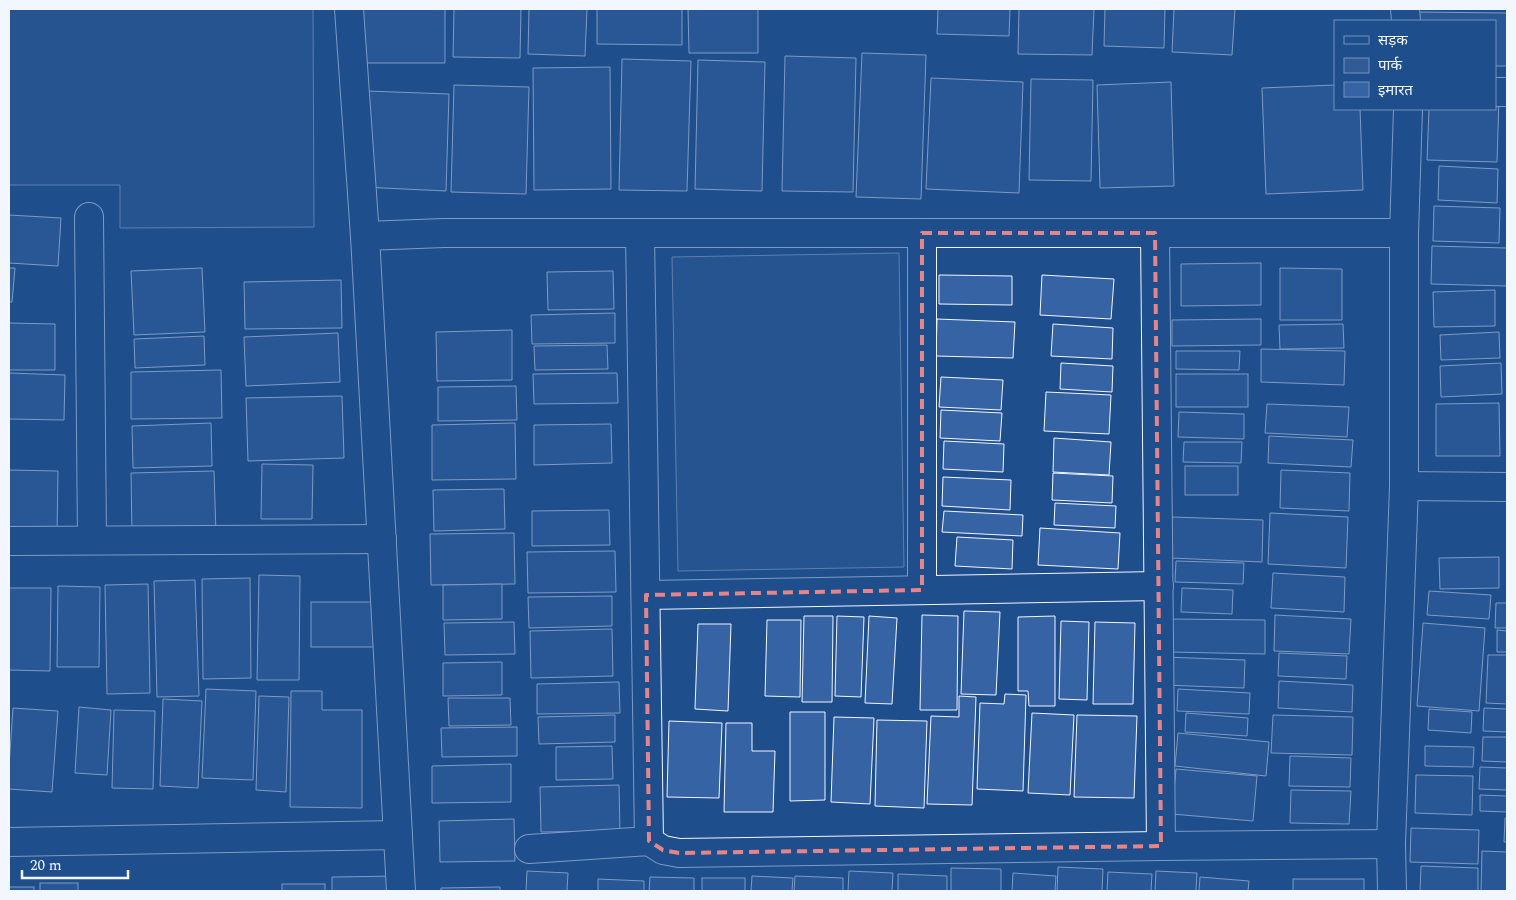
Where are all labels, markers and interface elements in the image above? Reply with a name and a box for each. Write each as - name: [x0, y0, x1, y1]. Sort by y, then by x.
- legend: [1334, 20, 1496, 110]
- text: सड़क: [1378, 29, 1408, 52]
- text: पार्क: [1378, 54, 1402, 77]
- text: इमारत: [1378, 79, 1413, 102]
- scale bar: [22, 848, 129, 880]
- text: 20 m: [30, 854, 62, 877]

